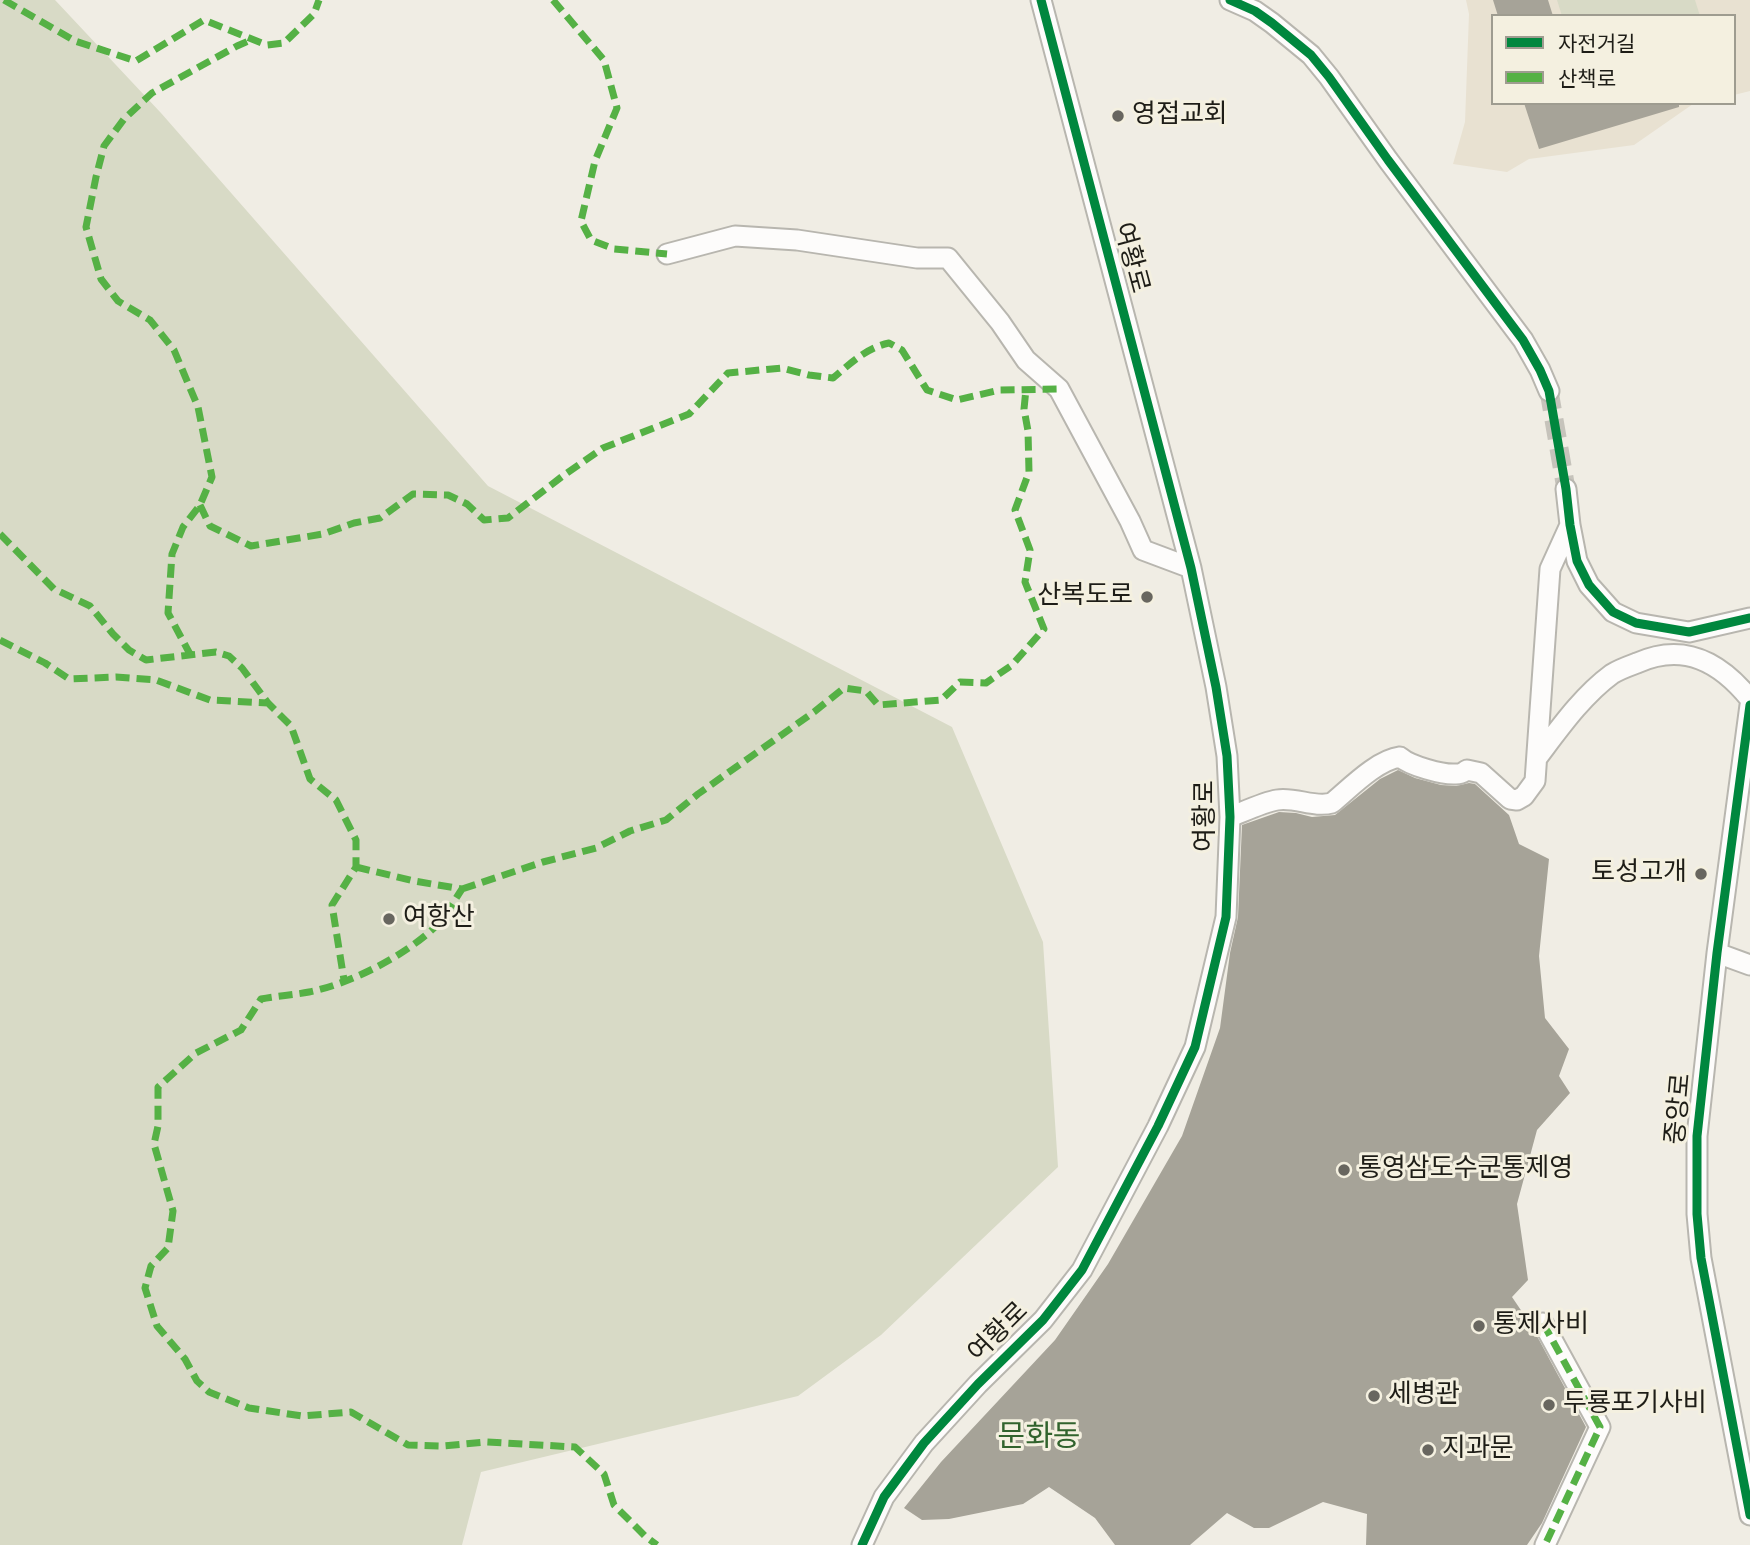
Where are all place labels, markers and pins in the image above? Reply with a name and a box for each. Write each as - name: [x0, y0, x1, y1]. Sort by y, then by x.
- place label: 영접교회: [1132, 100, 1228, 132]
- marker: 영접교회: [1110, 108, 1126, 124]
- place label: 산복도로: [1037, 581, 1133, 613]
- marker: 산복도로: [1139, 589, 1155, 605]
- place label: 토성고개: [1591, 858, 1687, 890]
- marker: 토성고개: [1693, 866, 1709, 882]
- place label: 여항산: [403, 903, 475, 935]
- marker: 여항산: [381, 911, 397, 927]
- place label: 통영삼도수군통제영: [1358, 1154, 1573, 1186]
- marker: 통영삼도수군통제영: [1336, 1162, 1352, 1178]
- place label: 통제사비: [1493, 1310, 1589, 1342]
- marker: 통제사비: [1471, 1318, 1487, 1334]
- place label: 세병관: [1388, 1380, 1460, 1412]
- marker: 세병관: [1366, 1388, 1382, 1404]
- place label: 두룡포기사비: [1563, 1389, 1707, 1421]
- marker: 두룡포기사비: [1541, 1397, 1557, 1413]
- place label: 지과문: [1442, 1434, 1514, 1466]
- marker: 지과문: [1420, 1442, 1436, 1458]

